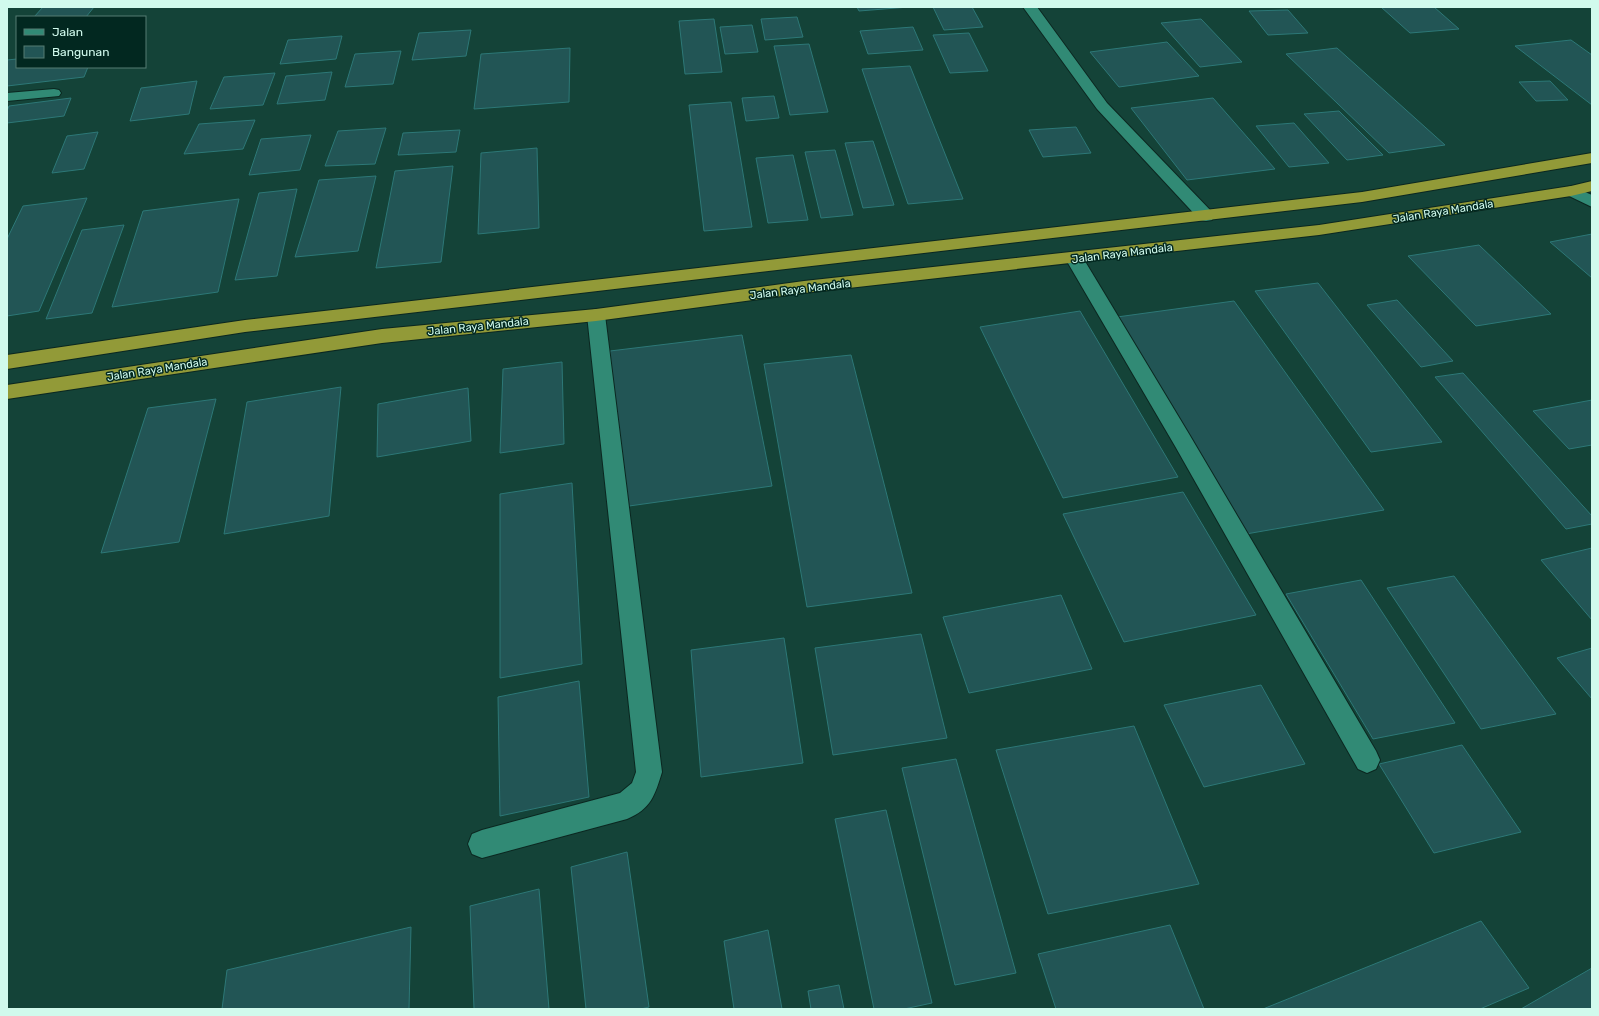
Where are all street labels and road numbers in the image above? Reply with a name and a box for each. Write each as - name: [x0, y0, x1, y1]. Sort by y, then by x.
- street label: Jalan Raya Mandala: [1392, 197, 1494, 226]
- street label: Jalan Raya Mandala: [1071, 241, 1173, 266]
- street label: Jalan Raya Mandala: [749, 277, 851, 302]
- street label: Jalan Raya Mandala: [427, 315, 529, 338]
- street label: Jalan Raya Mandala: [106, 355, 208, 384]

